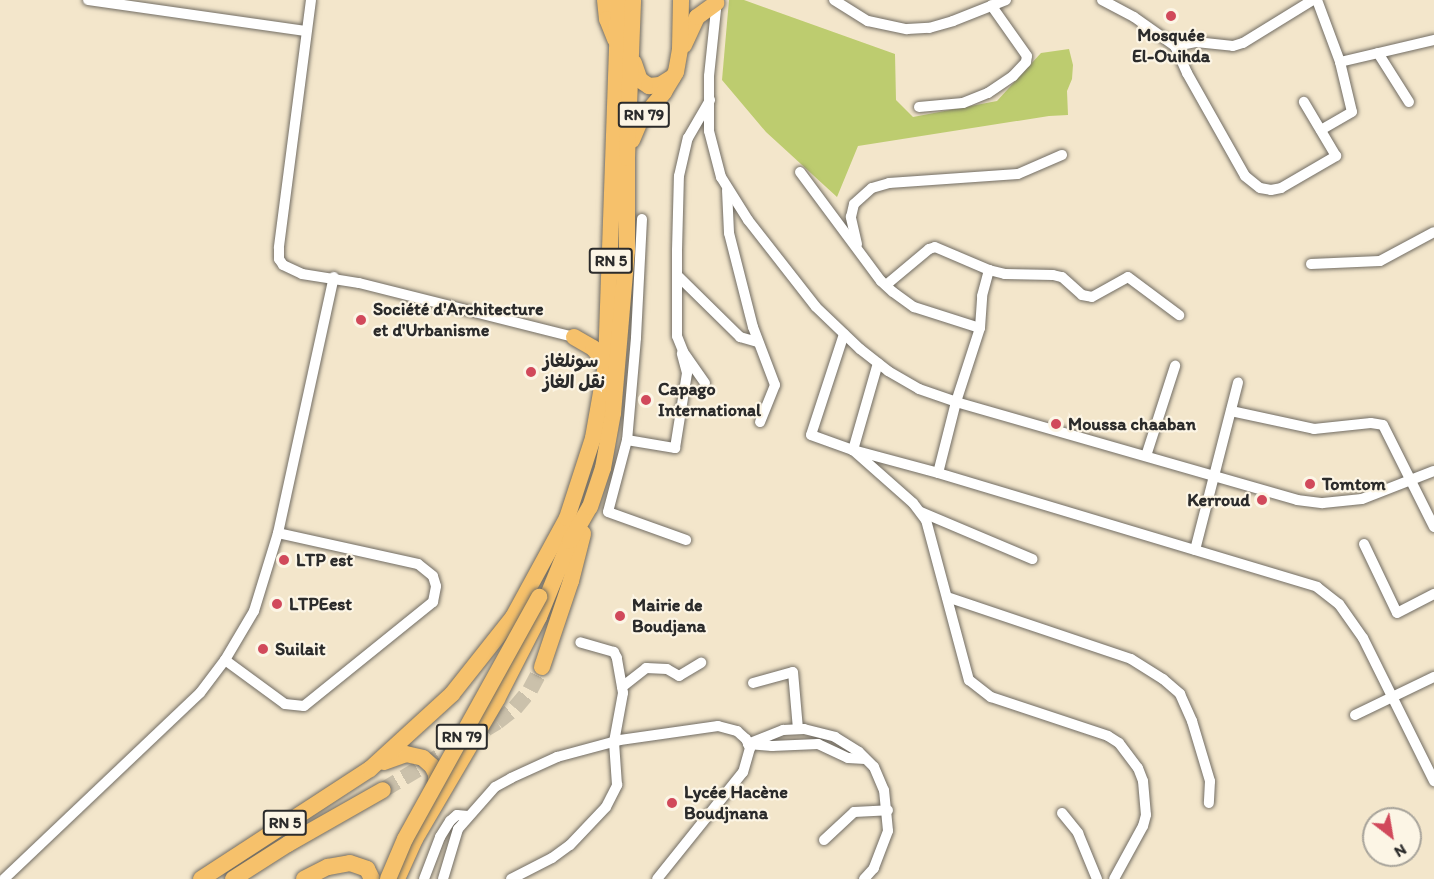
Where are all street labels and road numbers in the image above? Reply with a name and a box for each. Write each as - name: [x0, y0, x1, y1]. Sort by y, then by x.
- road number: RN 79: [617, 102, 671, 128]
- road number: RN 5: [588, 248, 634, 274]
- road number: RN 79: [435, 724, 489, 750]
- road number: RN 5: [262, 810, 308, 836]

